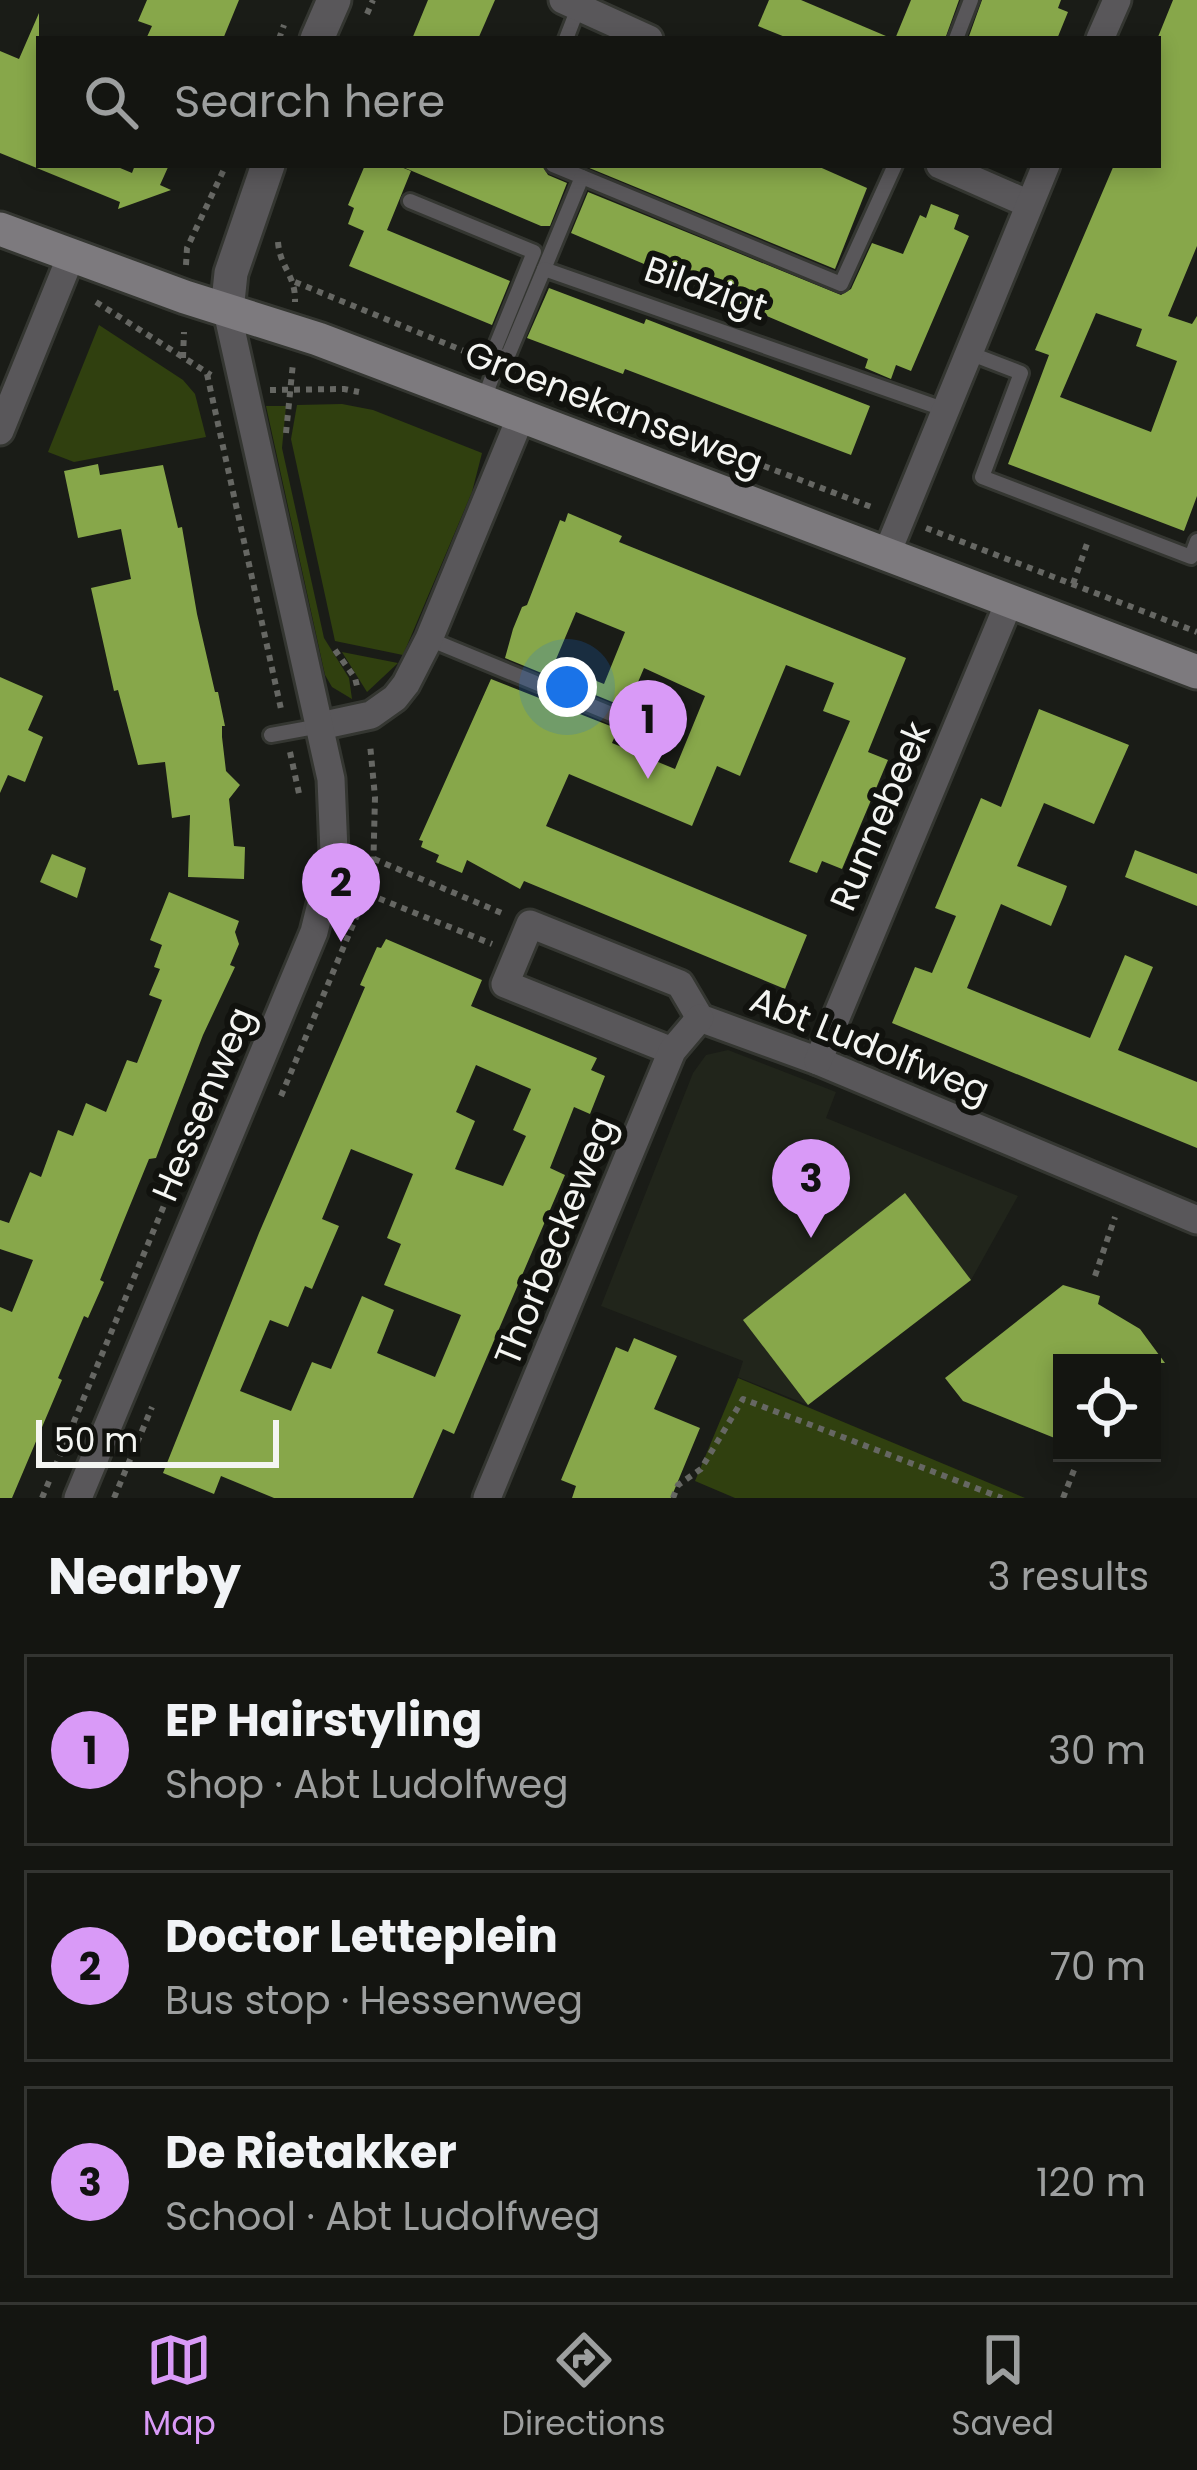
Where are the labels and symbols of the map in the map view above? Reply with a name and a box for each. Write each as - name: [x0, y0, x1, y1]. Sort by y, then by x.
- street label: Bildzigt: [638, 243, 774, 333]
- street label: Groenekanseweg: [458, 328, 770, 488]
- your location: [537, 657, 597, 717]
- pin: 1: [609, 680, 687, 779]
- street label: Runnebeek: [817, 713, 943, 918]
- pin: 2: [302, 843, 380, 942]
- street label: Abt Ludolfweg: [743, 974, 997, 1116]
- street label: Hessenweg: [139, 999, 267, 1209]
- street label: Thorbeckeweg: [482, 1109, 628, 1373]
- pin: 3: [772, 1139, 850, 1238]
- scale bar: [36, 1414, 279, 1467]

